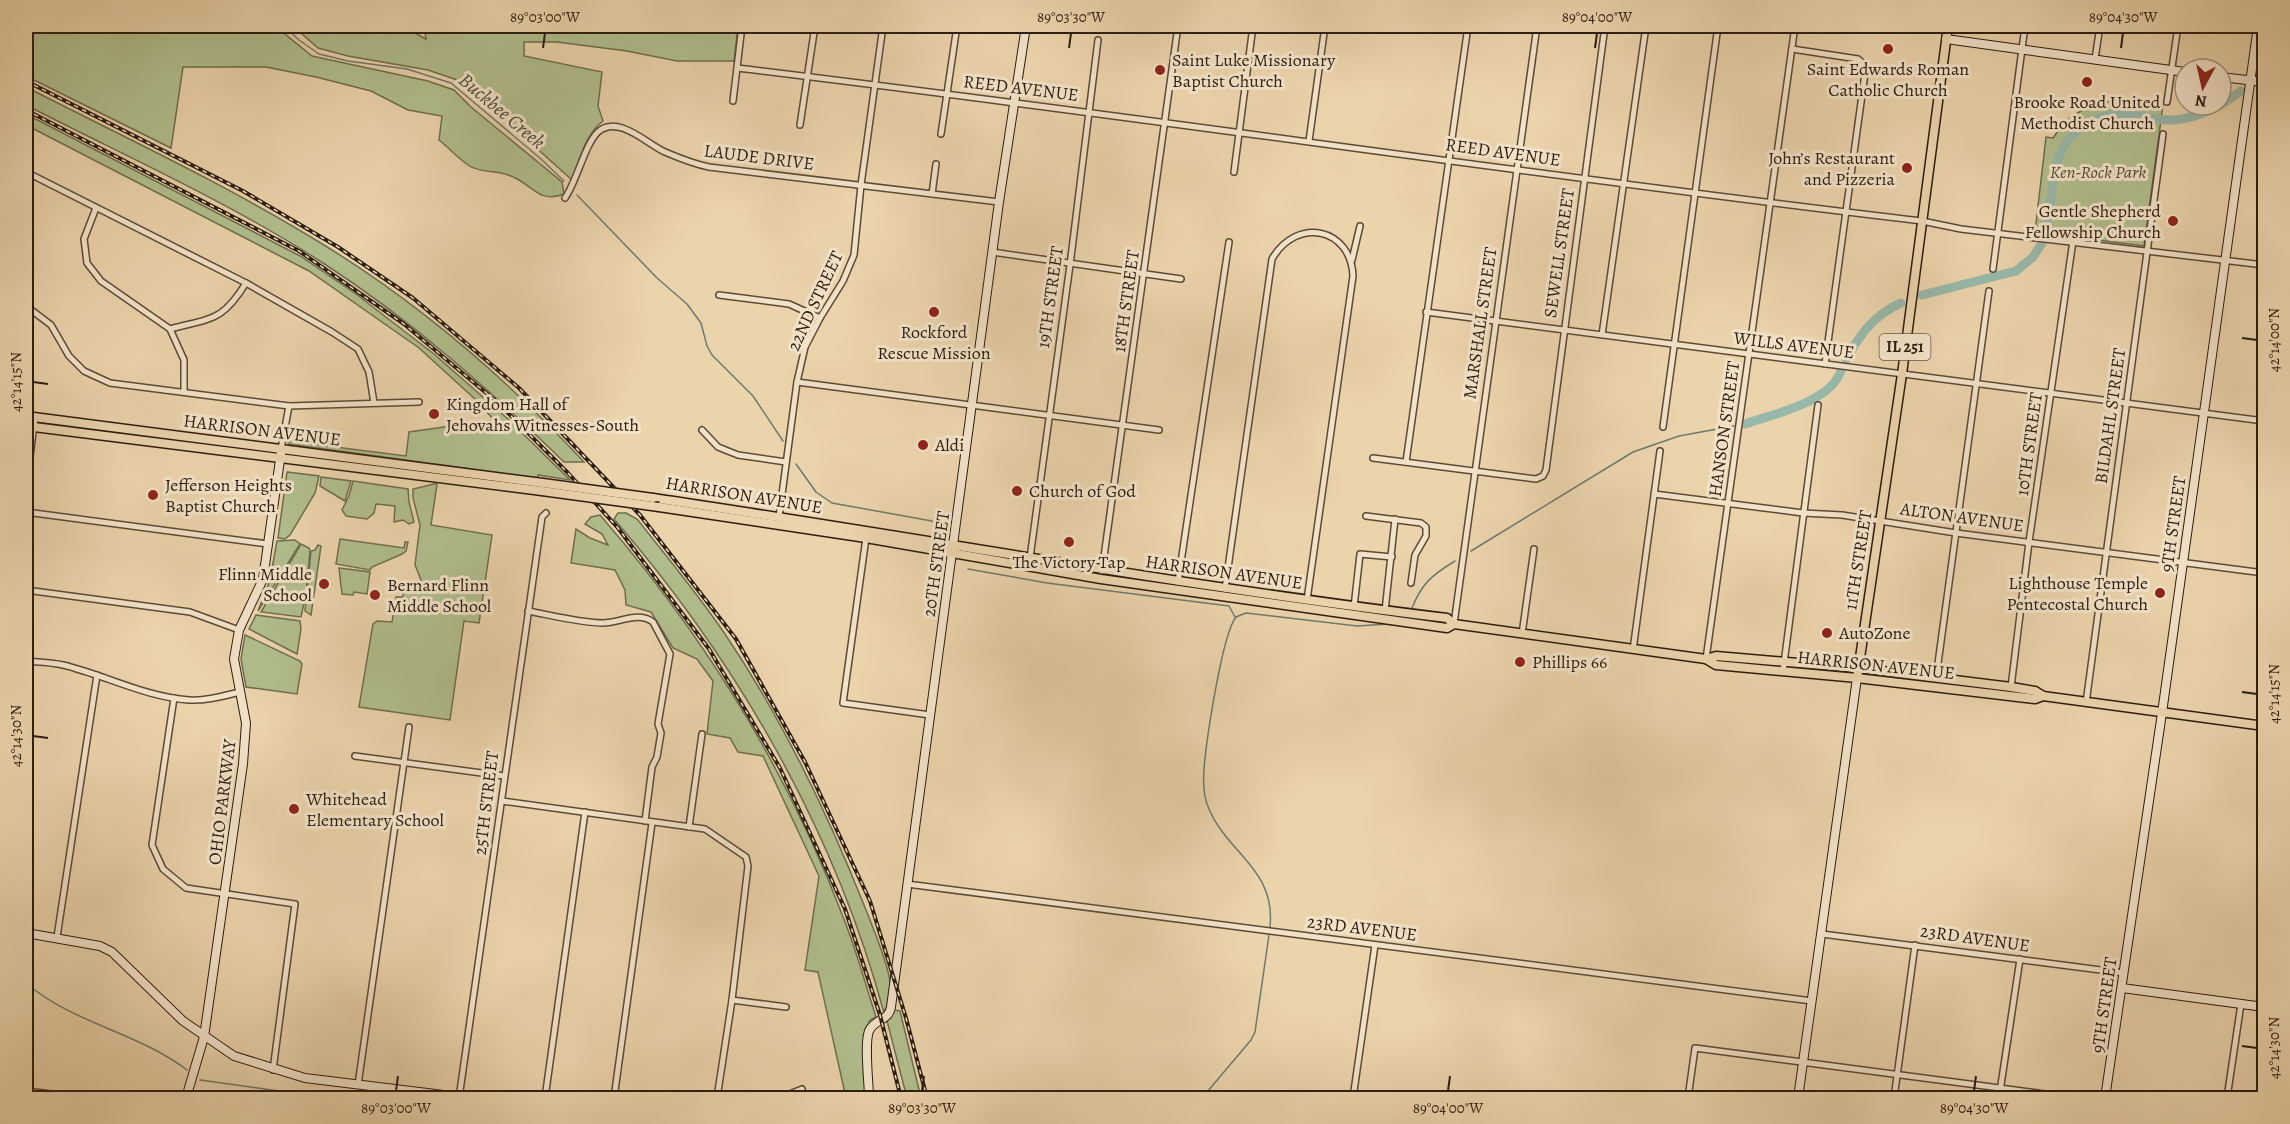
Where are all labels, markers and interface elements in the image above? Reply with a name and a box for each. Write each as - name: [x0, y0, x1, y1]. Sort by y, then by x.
- text: 89°03'00"W: [510, 7, 580, 27]
- text: 89°03'30"W: [1037, 7, 1105, 27]
- text: 89°04'00"W: [1562, 7, 1632, 27]
- text: 89°04'30"W: [2089, 7, 2157, 27]
- marker: Saint Edwards Roman Catholic Church: [1881, 42, 1895, 56]
- place label: Saint Luke Missionary Baptist Church: [1172, 48, 1336, 93]
- place label: Saint Edwards Roman Catholic Church: [1807, 57, 1969, 102]
- north arrow: [2173, 57, 2233, 117]
- marker: Saint Luke Missionary Baptist Church: [1153, 63, 1167, 77]
- water label: Buckbee Creek: [453, 67, 551, 155]
- street label: REED AVENUE: [962, 69, 1080, 107]
- marker: Brooke Road United Methodist Church: [2080, 75, 2094, 89]
- text: N: [2193, 89, 2208, 113]
- place label: Brooke Road United Methodist Church: [2014, 90, 2161, 135]
- street label: REED AVENUE: [1444, 132, 1562, 172]
- street label: LAUDE DRIVE: [703, 138, 815, 176]
- place label: John’s Restaurant and Pizzeria: [1768, 146, 1896, 191]
- park label: Ken-Rock Park: [2050, 160, 2146, 184]
- marker: John’s Restaurant and Pizzeria: [1900, 161, 1914, 175]
- street label: SEWELL STREET: [1538, 187, 1580, 319]
- place label: Gentle Shepherd Fellowship Church: [2025, 199, 2161, 244]
- marker: Gentle Shepherd Fellowship Church: [2166, 214, 2180, 228]
- street label: 19TH STREET: [1031, 244, 1069, 350]
- street label: MARSHALL STREET: [1457, 245, 1503, 400]
- street label: 22ND STREET: [781, 247, 849, 355]
- street label: 18TH STREET: [1107, 248, 1145, 354]
- marker: Rockford Rescue Mission: [927, 305, 941, 319]
- text: 42°14'00"N: [2264, 308, 2284, 372]
- place label: Rockford Rescue Mission: [877, 320, 991, 365]
- street label: WILLS AVENUE: [1731, 326, 1856, 364]
- road number: IL 251: [1880, 334, 1930, 360]
- street label: BILDAHL STREET: [2089, 346, 2131, 485]
- text: 42°14'15"N: [6, 352, 26, 412]
- street label: HANSON STREET: [1703, 359, 1745, 498]
- street label: 10TH STREET: [2010, 391, 2048, 497]
- place label: Kingdom Hall of Jehovahs Witnesses-South: [446, 392, 639, 437]
- marker: Kingdom Hall of Jehovahs Witnesses-South: [427, 407, 441, 421]
- street label: HARRISON AVENUE: [182, 408, 342, 452]
- place label: Aldi: [934, 433, 964, 457]
- marker: Aldi: [916, 438, 930, 452]
- street label: HARRISON AVENUE: [664, 471, 824, 519]
- place label: Jefferson Heights Baptist Church: [165, 473, 292, 518]
- street label: 9TH STREET: [2154, 474, 2192, 574]
- place label: Church of God: [1029, 479, 1136, 503]
- marker: Church of God: [1010, 484, 1024, 498]
- marker: Jefferson Heights Baptist Church: [146, 488, 160, 502]
- street label: ALTON AVENUE: [1898, 496, 2025, 538]
- street label: 11TH STREET: [1838, 508, 1878, 612]
- street label: 20TH STREET: [917, 509, 955, 618]
- marker: The Victory Tap: [1062, 535, 1076, 549]
- street label: HARRISON AVENUE: [1144, 549, 1304, 595]
- place label: The Victory Tap: [1013, 550, 1125, 574]
- place label: Flinn Middle School: [218, 562, 313, 607]
- place label: Lighthouse Temple Pentecostal Church: [2007, 571, 2148, 616]
- place label: Bernard Flinn Middle School: [387, 573, 492, 618]
- marker: Flinn Middle School: [317, 577, 331, 591]
- marker: Lighthouse Temple Pentecostal Church: [2153, 586, 2167, 600]
- marker: Bernard Flinn Middle School: [368, 588, 382, 602]
- place label: AutoZone: [1838, 621, 1911, 645]
- marker: AutoZone: [1820, 626, 1834, 640]
- street label: HARRISON AVENUE: [1796, 645, 1956, 685]
- place label: Phillips 66: [1532, 650, 1607, 674]
- marker: Phillips 66: [1513, 655, 1527, 669]
- text: 42°14'15"N: [2264, 664, 2284, 724]
- text: 42°14'30"N: [6, 705, 26, 767]
- street label: OHIO PARKWAY: [202, 737, 242, 866]
- street label: 25TH STREET: [468, 749, 504, 856]
- place label: Whitehead Elementary School: [305, 787, 444, 832]
- marker: Whitehead Elementary School: [287, 802, 301, 816]
- street label: 23RD AVENUE: [1306, 909, 1418, 947]
- street label: 23RD AVENUE: [1919, 918, 2031, 958]
- street label: 9TH STREET: [2085, 955, 2123, 1055]
- text: 42°14'30"N: [2264, 1017, 2284, 1079]
- text: 89°03'00"W: [361, 1098, 431, 1118]
- text: 89°03'30"W: [888, 1098, 956, 1118]
- text: 89°04'00"W: [1413, 1098, 1483, 1118]
- text: 89°04'30"W: [1940, 1098, 2008, 1118]

